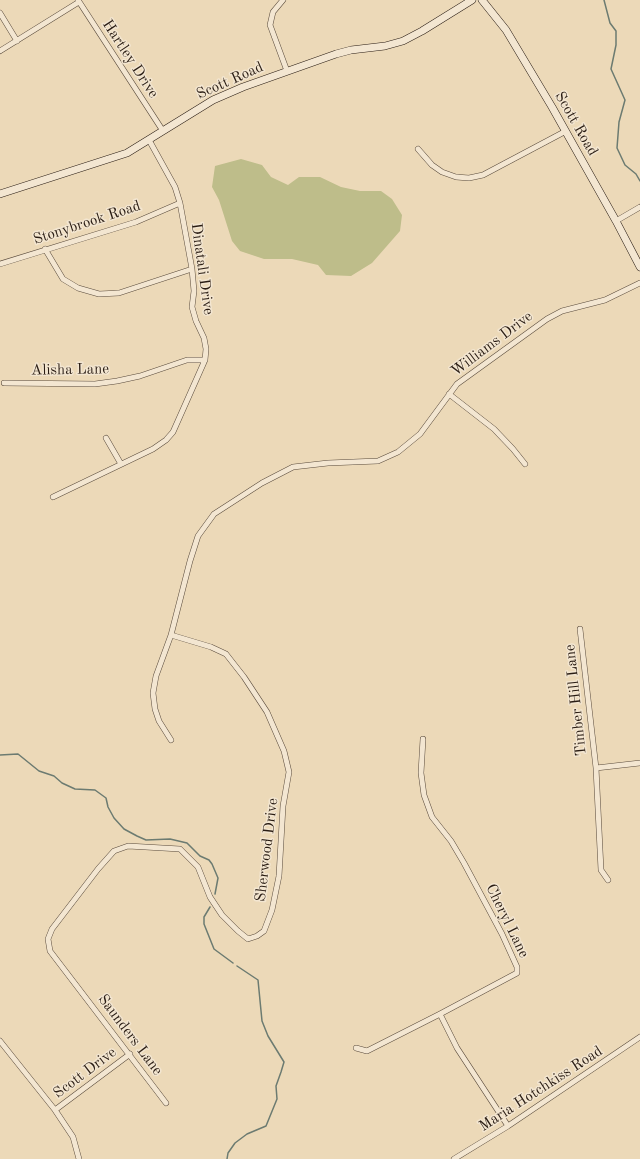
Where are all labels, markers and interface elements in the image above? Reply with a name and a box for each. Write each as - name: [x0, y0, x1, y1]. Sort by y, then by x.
- street label: Hartley Drive: [98, 16, 162, 102]
- street label: Scott Road: [194, 58, 266, 104]
- street label: Scott Road: [550, 89, 602, 159]
- street label: Stonybrook Road: [31, 197, 143, 249]
- street label: Dinatali Drive: [187, 222, 217, 316]
- street label: Williams Drive: [448, 307, 536, 381]
- street label: Alisha Lane: [31, 360, 109, 380]
- street label: Timber Hill Lane: [561, 643, 591, 757]
- street label: Sherwood Drive: [252, 797, 282, 903]
- street label: Cheryl Lane: [481, 881, 533, 961]
- street label: Saunders Lane: [94, 991, 166, 1079]
- street label: Maria Hotchkiss Road: [476, 1042, 606, 1136]
- street label: Scott Drive: [50, 1044, 120, 1102]

